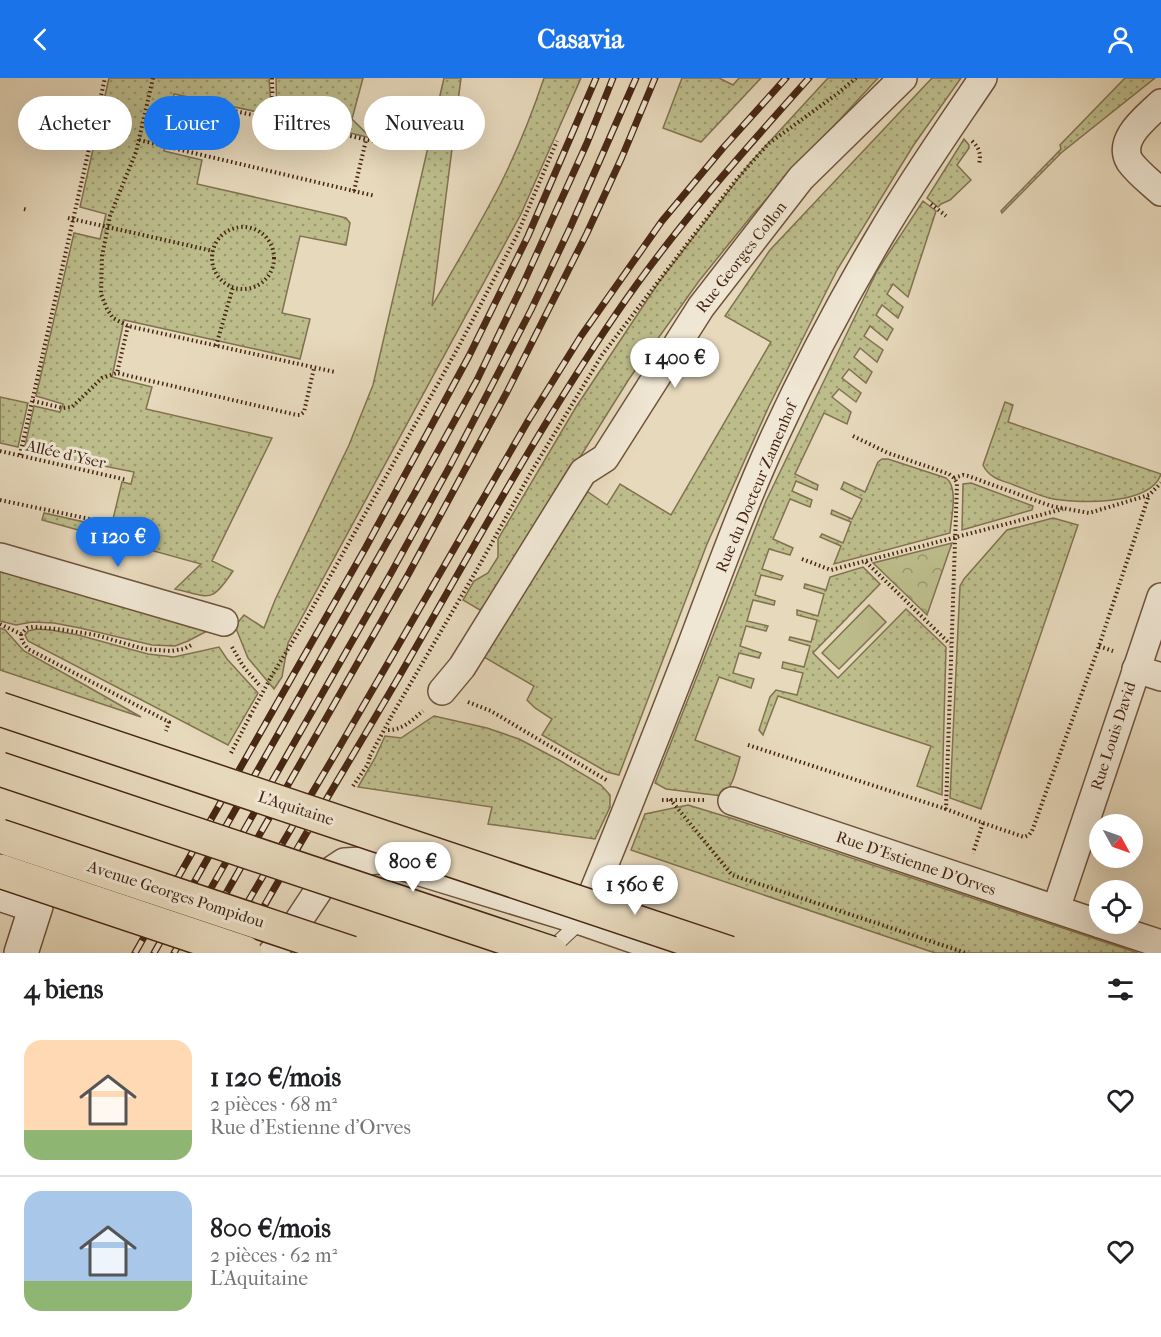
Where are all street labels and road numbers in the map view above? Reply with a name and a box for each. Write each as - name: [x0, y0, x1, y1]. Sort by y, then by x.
- street label: Rue Georges Collon: [692, 197, 791, 317]
- street label: Rue du Docteur Zamenhof: [711, 395, 802, 575]
- street label: Allée d'Yser: [23, 435, 108, 472]
- street label: Rue Louis David: [1086, 679, 1140, 793]
- street label: L'Aquitaine: [256, 787, 336, 829]
- street label: Rue D'Estienne D'Orves: [834, 827, 998, 899]
- street label: Avenue Georges Pompidou: [84, 856, 267, 932]

